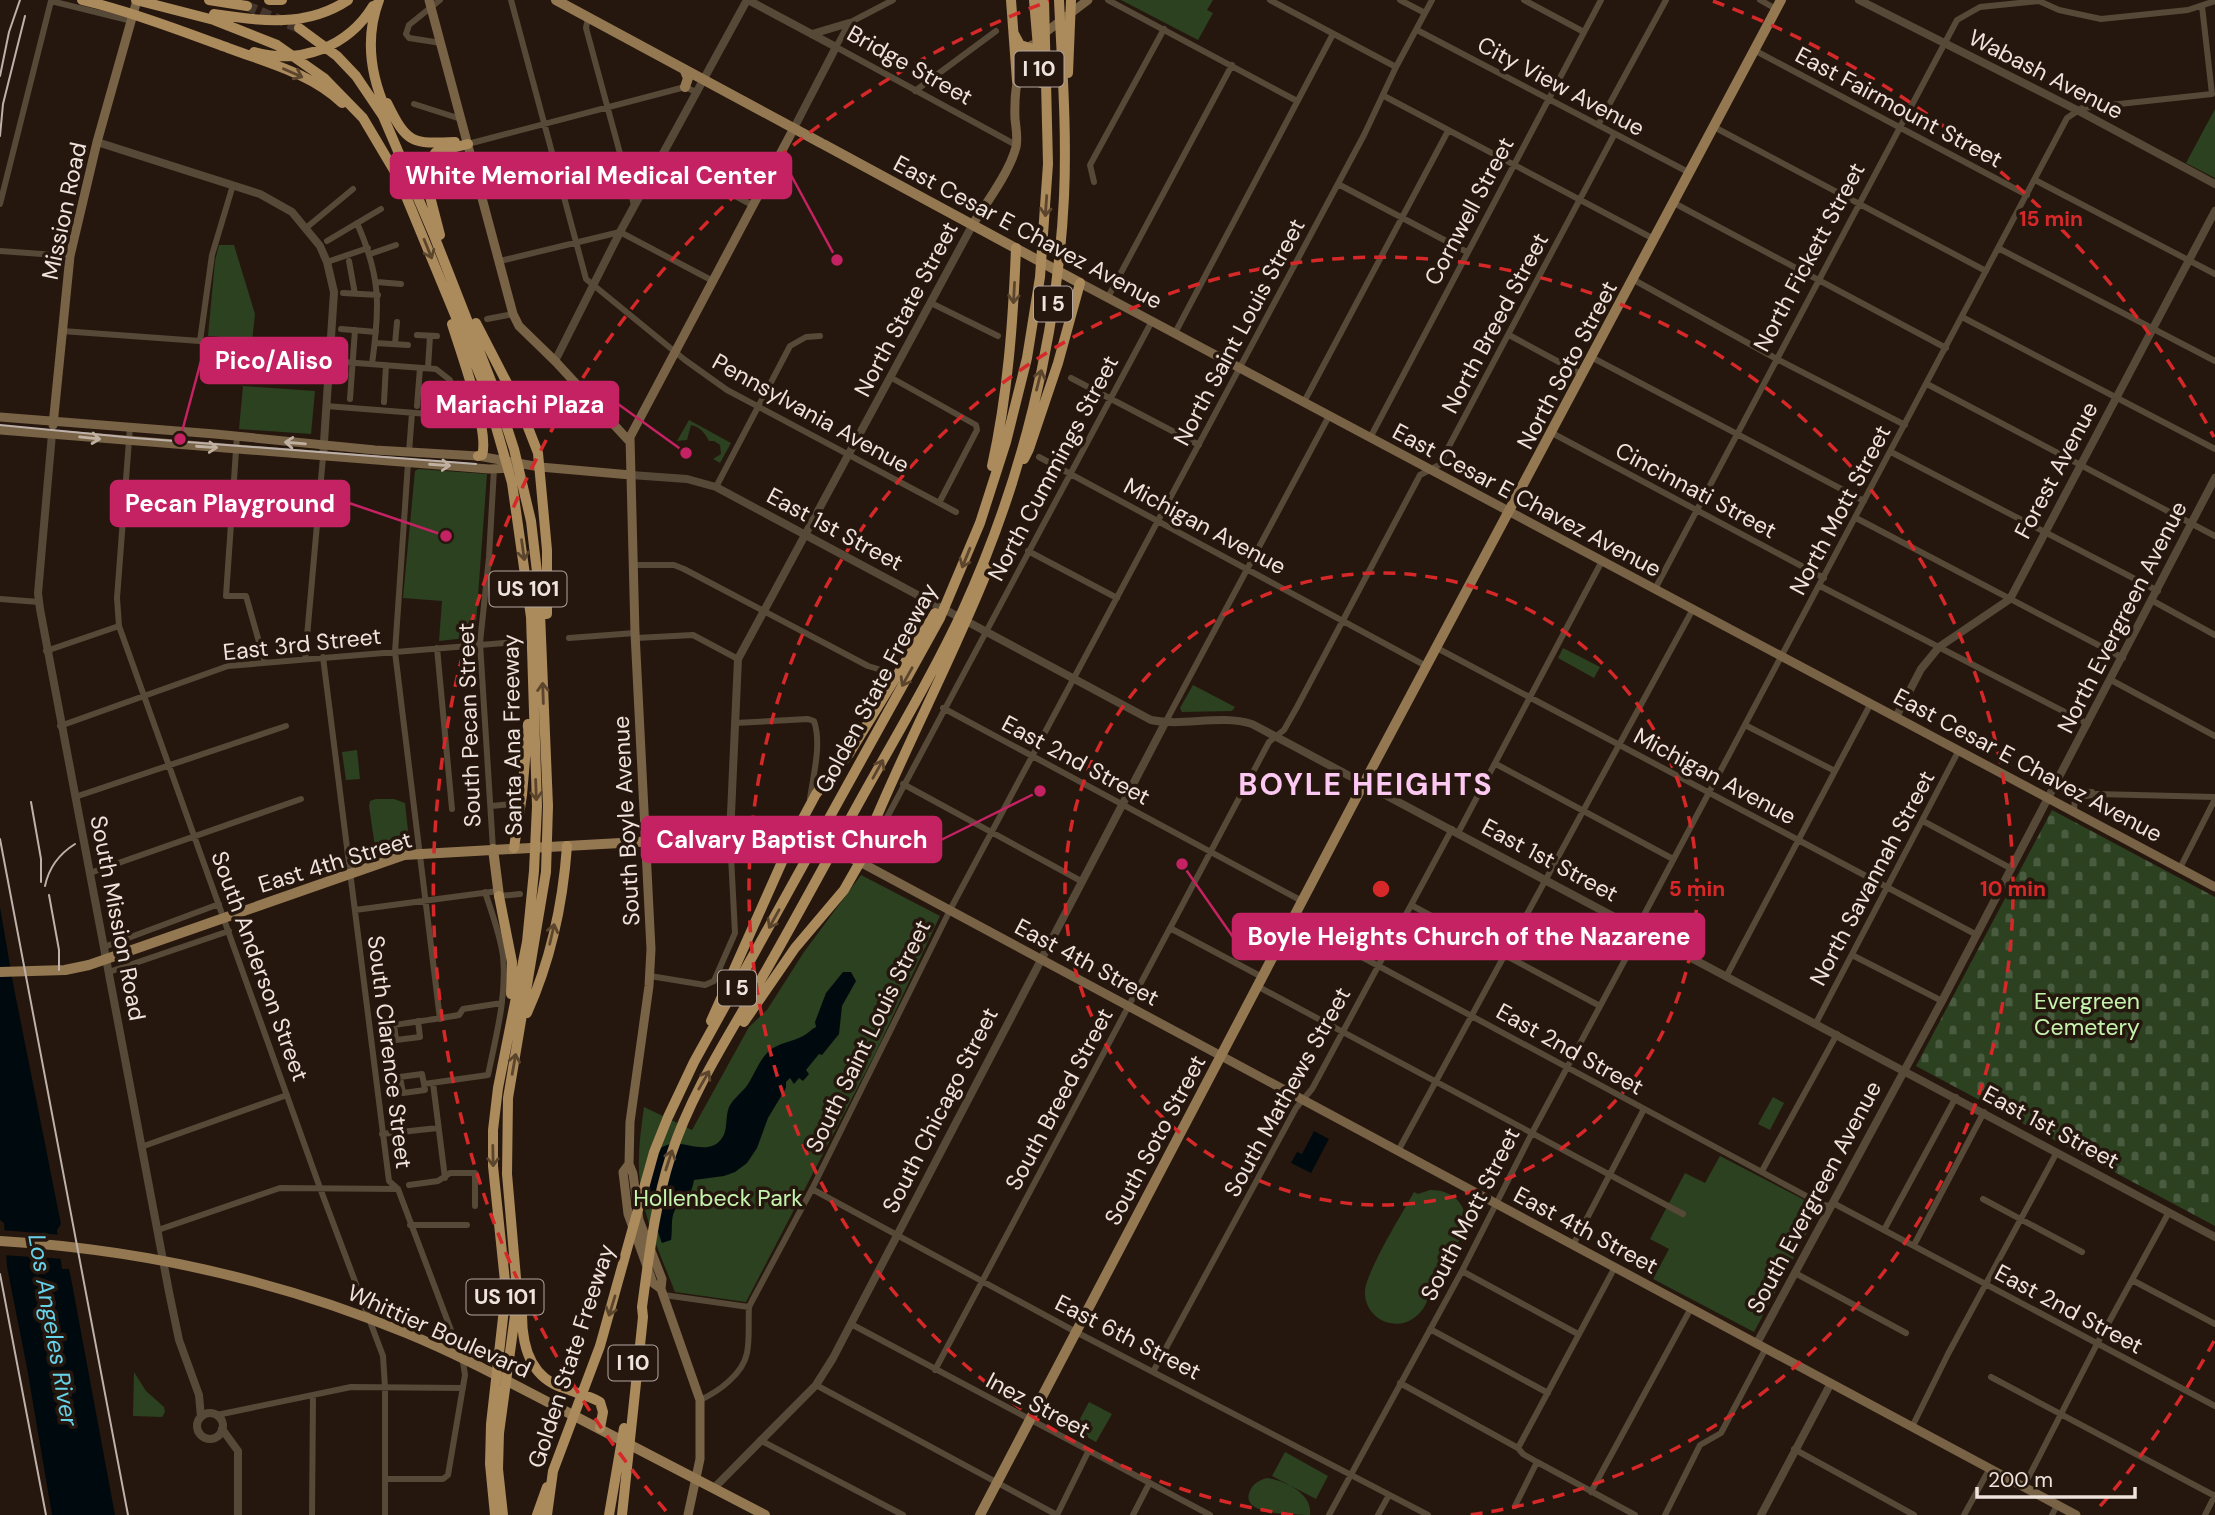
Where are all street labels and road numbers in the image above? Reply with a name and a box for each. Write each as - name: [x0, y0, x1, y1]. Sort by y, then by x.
- street label: Bridge Street: [842, 18, 978, 112]
- street label: Wabash Avenue: [1964, 22, 2128, 126]
- street label: City View Avenue: [1472, 29, 1650, 143]
- street label: East Fairmount Street: [1790, 40, 2008, 174]
- road number: I 10: [1014, 52, 1064, 86]
- street label: Cornwell Street: [1417, 132, 1521, 290]
- street label: Mission Road: [35, 139, 93, 283]
- street label: East Cesar E Chavez Avenue: [888, 148, 1168, 316]
- street label: North Fickett Street: [1746, 157, 1872, 357]
- street label: North Saint Louis Street: [1166, 213, 1312, 451]
- street label: North State Street: [847, 216, 965, 402]
- street label: North Breed Street: [1435, 228, 1555, 418]
- street label: North Soto Street: [1510, 276, 1624, 454]
- road number: I 5: [1034, 286, 1072, 322]
- street label: Pennsylvania Avenue: [707, 346, 915, 480]
- street label: North Cummings Street: [981, 350, 1125, 586]
- street label: Forest Avenue: [2007, 396, 2105, 544]
- street label: East Cesar E Chavez Avenue: [1387, 416, 1667, 584]
- street label: North Mott Street: [1783, 420, 1897, 600]
- street label: Cincinnati Street: [1610, 435, 1782, 545]
- street label: Michigan Avenue: [1119, 471, 1291, 581]
- street label: East 1st Street: [762, 480, 908, 578]
- street label: North Evergreen Avenue: [2050, 496, 2194, 738]
- road number: US 101: [490, 572, 566, 606]
- street label: Golden State Freeway: [808, 578, 944, 798]
- street label: East 3rd Street: [221, 621, 383, 667]
- street label: South Pecan Street: [450, 622, 488, 828]
- street label: Santa Ana Freeway: [495, 634, 529, 836]
- street label: East Cesar E Chavez Avenue: [1888, 681, 2168, 849]
- street label: East 2nd Street: [997, 708, 1155, 812]
- street label: South Boyle Avenue: [606, 715, 646, 927]
- street label: Michigan Avenue: [1629, 721, 1801, 831]
- street label: North Savannah Street: [1803, 765, 1941, 991]
- street label: East 1st Street: [1477, 811, 1623, 909]
- street label: South Mission Road: [83, 813, 153, 1023]
- street label: East 4th Street: [254, 824, 416, 900]
- street label: South Anderson Street: [204, 847, 316, 1085]
- street label: East 4th Street: [1010, 911, 1164, 1013]
- street label: South Saint Louis Street: [799, 915, 937, 1157]
- street label: South Clarence Street: [361, 934, 419, 1170]
- road number: I 5: [718, 970, 756, 1006]
- street label: South Mathews Street: [1217, 982, 1357, 1202]
- street label: East 2nd Street: [1491, 996, 1649, 1102]
- street label: South Chicago Street: [875, 1002, 1005, 1218]
- street label: South Breed Street: [998, 1003, 1120, 1195]
- street label: South Soto Street: [1097, 1050, 1213, 1230]
- street label: South Evergreen Avenue: [1740, 1076, 1888, 1318]
- street label: East 1st Street: [1978, 1078, 2124, 1176]
- street label: South Mott Street: [1413, 1122, 1527, 1306]
- street label: East 4th Street: [1509, 1179, 1663, 1281]
- street label: Golden State Freeway: [521, 1240, 621, 1472]
- street label: East 2nd Street: [1990, 1257, 2148, 1361]
- street label: Whittier Boulevard: [343, 1277, 535, 1385]
- road number: US 101: [466, 1280, 544, 1314]
- street label: East 6th Street: [1050, 1287, 1206, 1387]
- road number: I 10: [608, 1346, 658, 1380]
- street label: Inez Street: [981, 1365, 1095, 1445]

